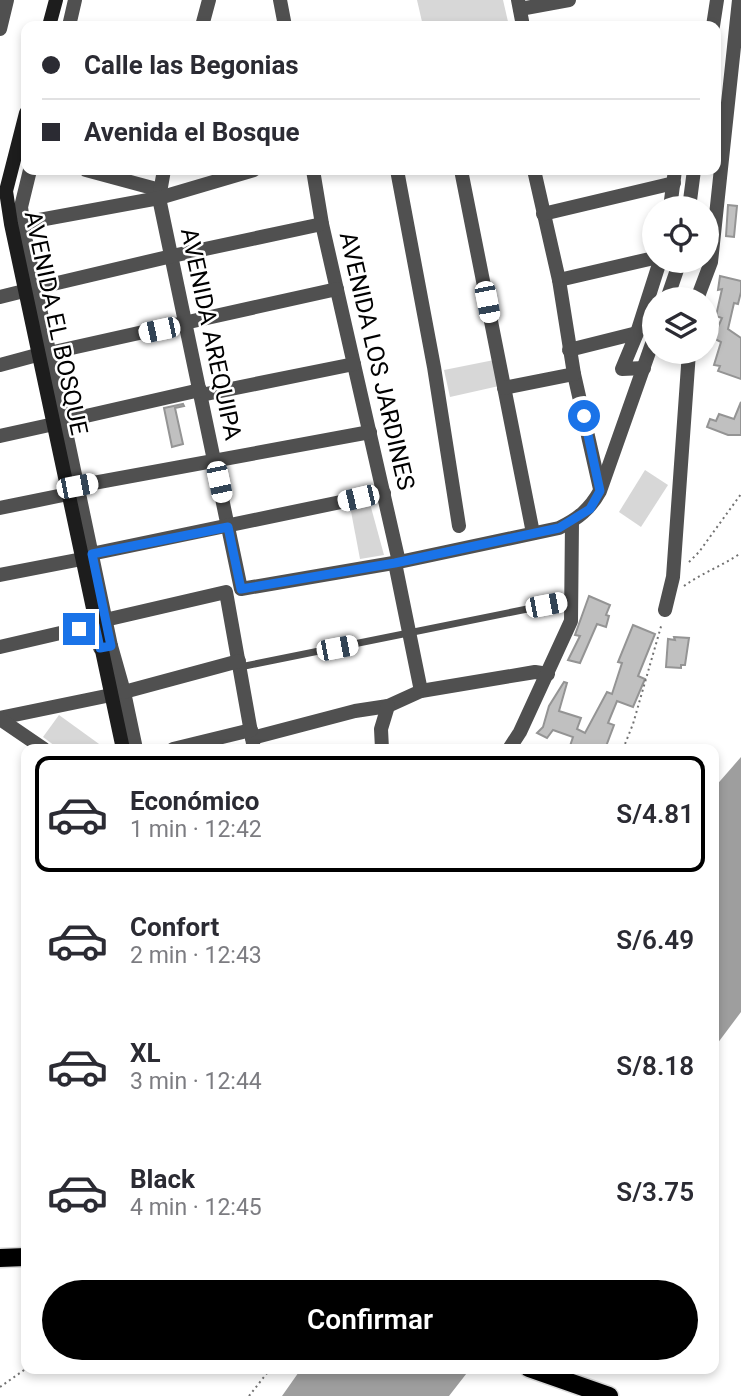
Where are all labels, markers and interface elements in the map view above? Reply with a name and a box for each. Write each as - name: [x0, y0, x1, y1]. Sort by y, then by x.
- text: Calle las Begonias: [84, 50, 299, 80]
- text: Avenida el Bosque: [84, 117, 300, 147]
- map controls: [642, 196, 719, 364]
- button: locate: [642, 196, 719, 273]
- street label: AVENIDA EL BOSQUE: [19, 208, 93, 438]
- street label: AVENIDA AREQUIPA: [175, 225, 247, 443]
- street label: AVENIDA LOS JARDINES: [334, 229, 420, 493]
- car: [473, 279, 502, 325]
- button: layers: [642, 287, 719, 364]
- car: [137, 315, 182, 345]
- route start: [568, 400, 600, 432]
- car: [205, 459, 234, 505]
- car: [55, 472, 100, 500]
- car: [336, 483, 381, 513]
- car: [524, 591, 569, 619]
- route end: [63, 613, 95, 645]
- car: [315, 634, 360, 662]
- icon: car: [46, 783, 109, 846]
- text: Económico: [130, 786, 259, 816]
- text: S/4.81: [616, 799, 694, 829]
- text: 1 min · 12:42: [130, 816, 262, 843]
- icon: car: [46, 909, 109, 972]
- text: Confort: [130, 912, 219, 942]
- text: S/6.49: [616, 925, 694, 955]
- text: 2 min · 12:43: [130, 942, 262, 969]
- icon: car: [46, 1035, 109, 1098]
- text: XL: [130, 1038, 161, 1068]
- text: S/8.18: [616, 1051, 694, 1081]
- text: 3 min · 12:44: [130, 1068, 262, 1095]
- icon: car: [46, 1161, 109, 1224]
- text: Black: [130, 1164, 195, 1194]
- text: S/3.75: [616, 1177, 694, 1207]
- text: 4 min · 12:45: [130, 1194, 262, 1221]
- button: Confirmar: [42, 1280, 698, 1360]

